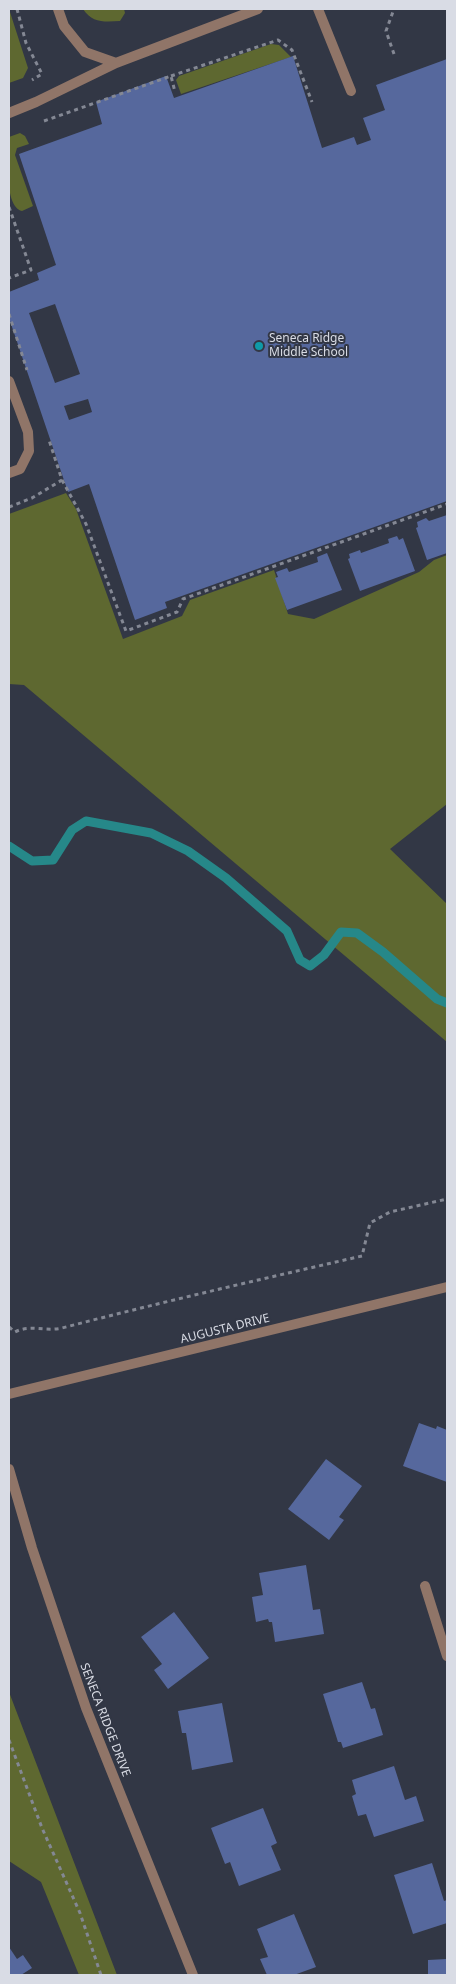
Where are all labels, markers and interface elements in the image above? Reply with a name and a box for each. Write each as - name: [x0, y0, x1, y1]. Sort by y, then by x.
- place label: Seneca Ridge Middle School: [269, 332, 348, 360]
- marker: Seneca Ridge Middle School: [253, 340, 265, 352]
- street label: AUGUSTA DRIVE: [179, 1311, 271, 1347]
- street label: SENECA RIDGE DRIVE: [77, 1661, 133, 1779]

